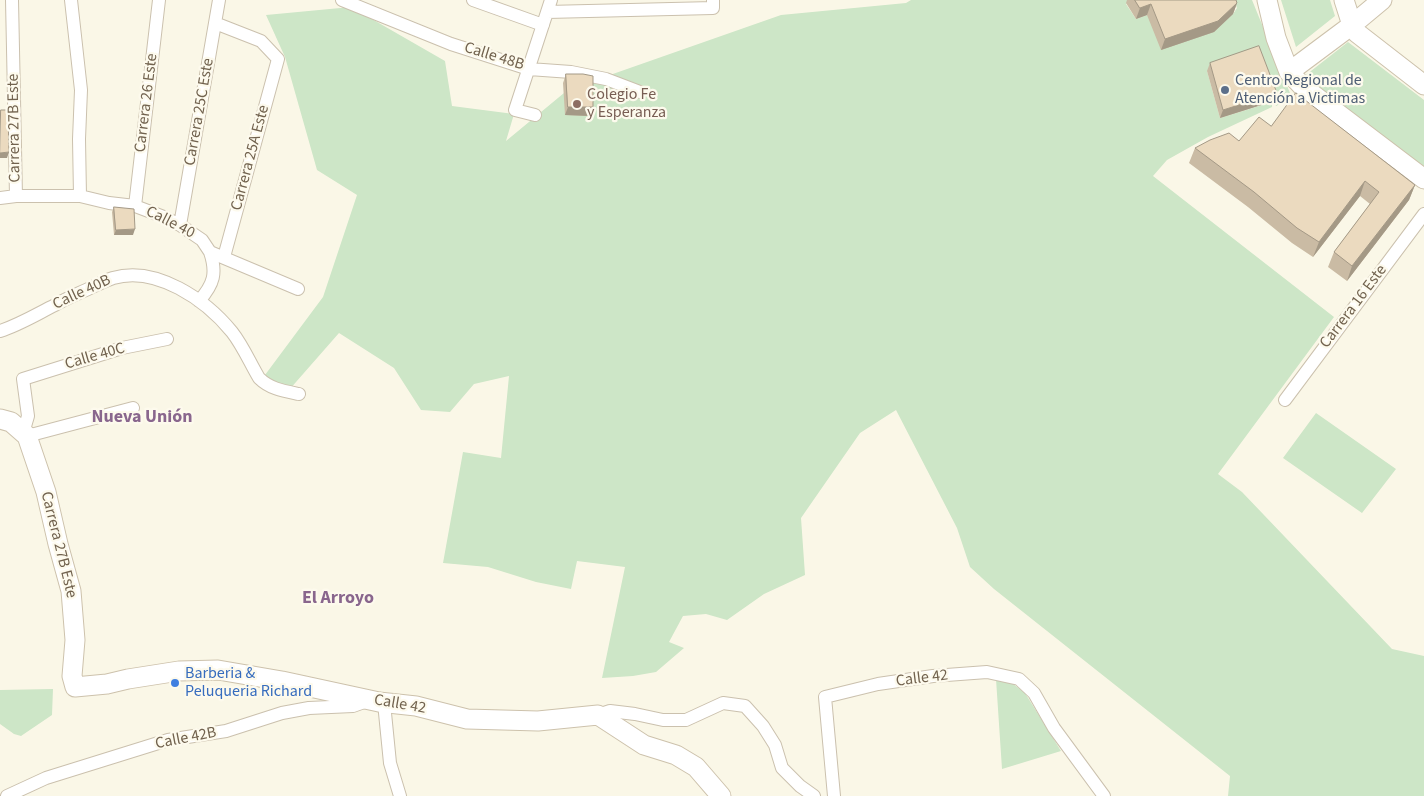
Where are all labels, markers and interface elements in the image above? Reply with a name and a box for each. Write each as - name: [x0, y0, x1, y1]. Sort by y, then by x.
- street label: Calle 48B: [462, 39, 526, 75]
- street label: Carrera 26 Este: [131, 52, 163, 154]
- street label: Carrera 25C Este: [181, 57, 219, 167]
- place label: Centro Regional de Atención a Victimas: [1235, 71, 1365, 109]
- street label: Carrera 27B Este: [4, 73, 26, 183]
- marker: Centro Regional de Atención a Victimas: [1219, 84, 1231, 96]
- place label: Colegio Fe y Esperanza: [587, 85, 666, 123]
- marker: Colegio Fe y Esperanza: [571, 98, 583, 110]
- street label: Carrera 25A Este: [228, 103, 274, 213]
- street label: Calle 40: [142, 203, 198, 243]
- street label: Carrera 16 Este: [1316, 261, 1392, 353]
- street label: Calle 40B: [50, 271, 114, 315]
- street label: Calle 40C: [63, 339, 127, 375]
- district label: Nueva Unión: [91, 407, 193, 429]
- street label: Carrera 27B Este: [36, 490, 80, 600]
- district label: El Arroyo: [302, 588, 374, 610]
- place label: Barberia & Peluqueria Richard: [185, 664, 312, 702]
- street label: Calle 42: [895, 666, 949, 692]
- marker: Barberia & Peluqueria Richard: [169, 677, 181, 689]
- street label: Calle 42: [373, 691, 427, 719]
- street label: Calle 42B: [154, 724, 218, 754]

